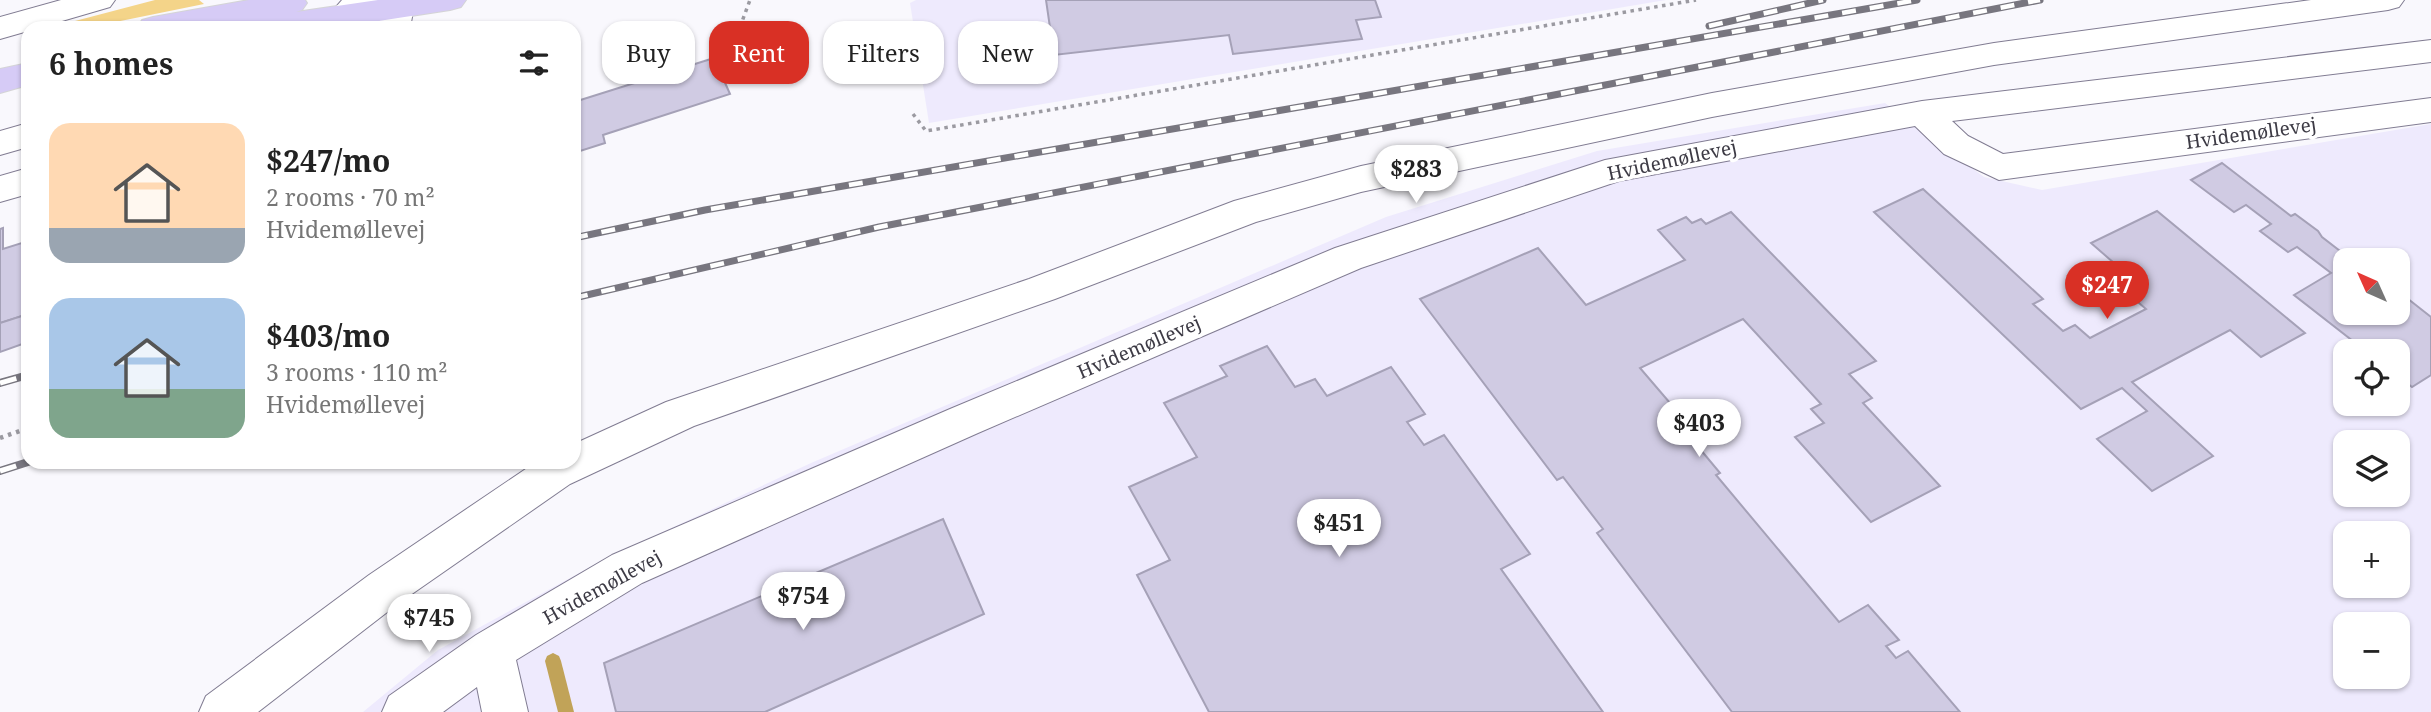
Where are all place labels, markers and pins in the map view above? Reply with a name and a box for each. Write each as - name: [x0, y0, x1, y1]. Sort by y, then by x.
- pin: $283: [1375, 146, 1457, 205]
- pin: $247: [2066, 262, 2148, 321]
- pin: $403: [1658, 400, 1740, 459]
- pin: $451: [1298, 500, 1380, 559]
- pin: $754: [762, 572, 844, 632]
- pin: $745: [388, 594, 470, 654]

